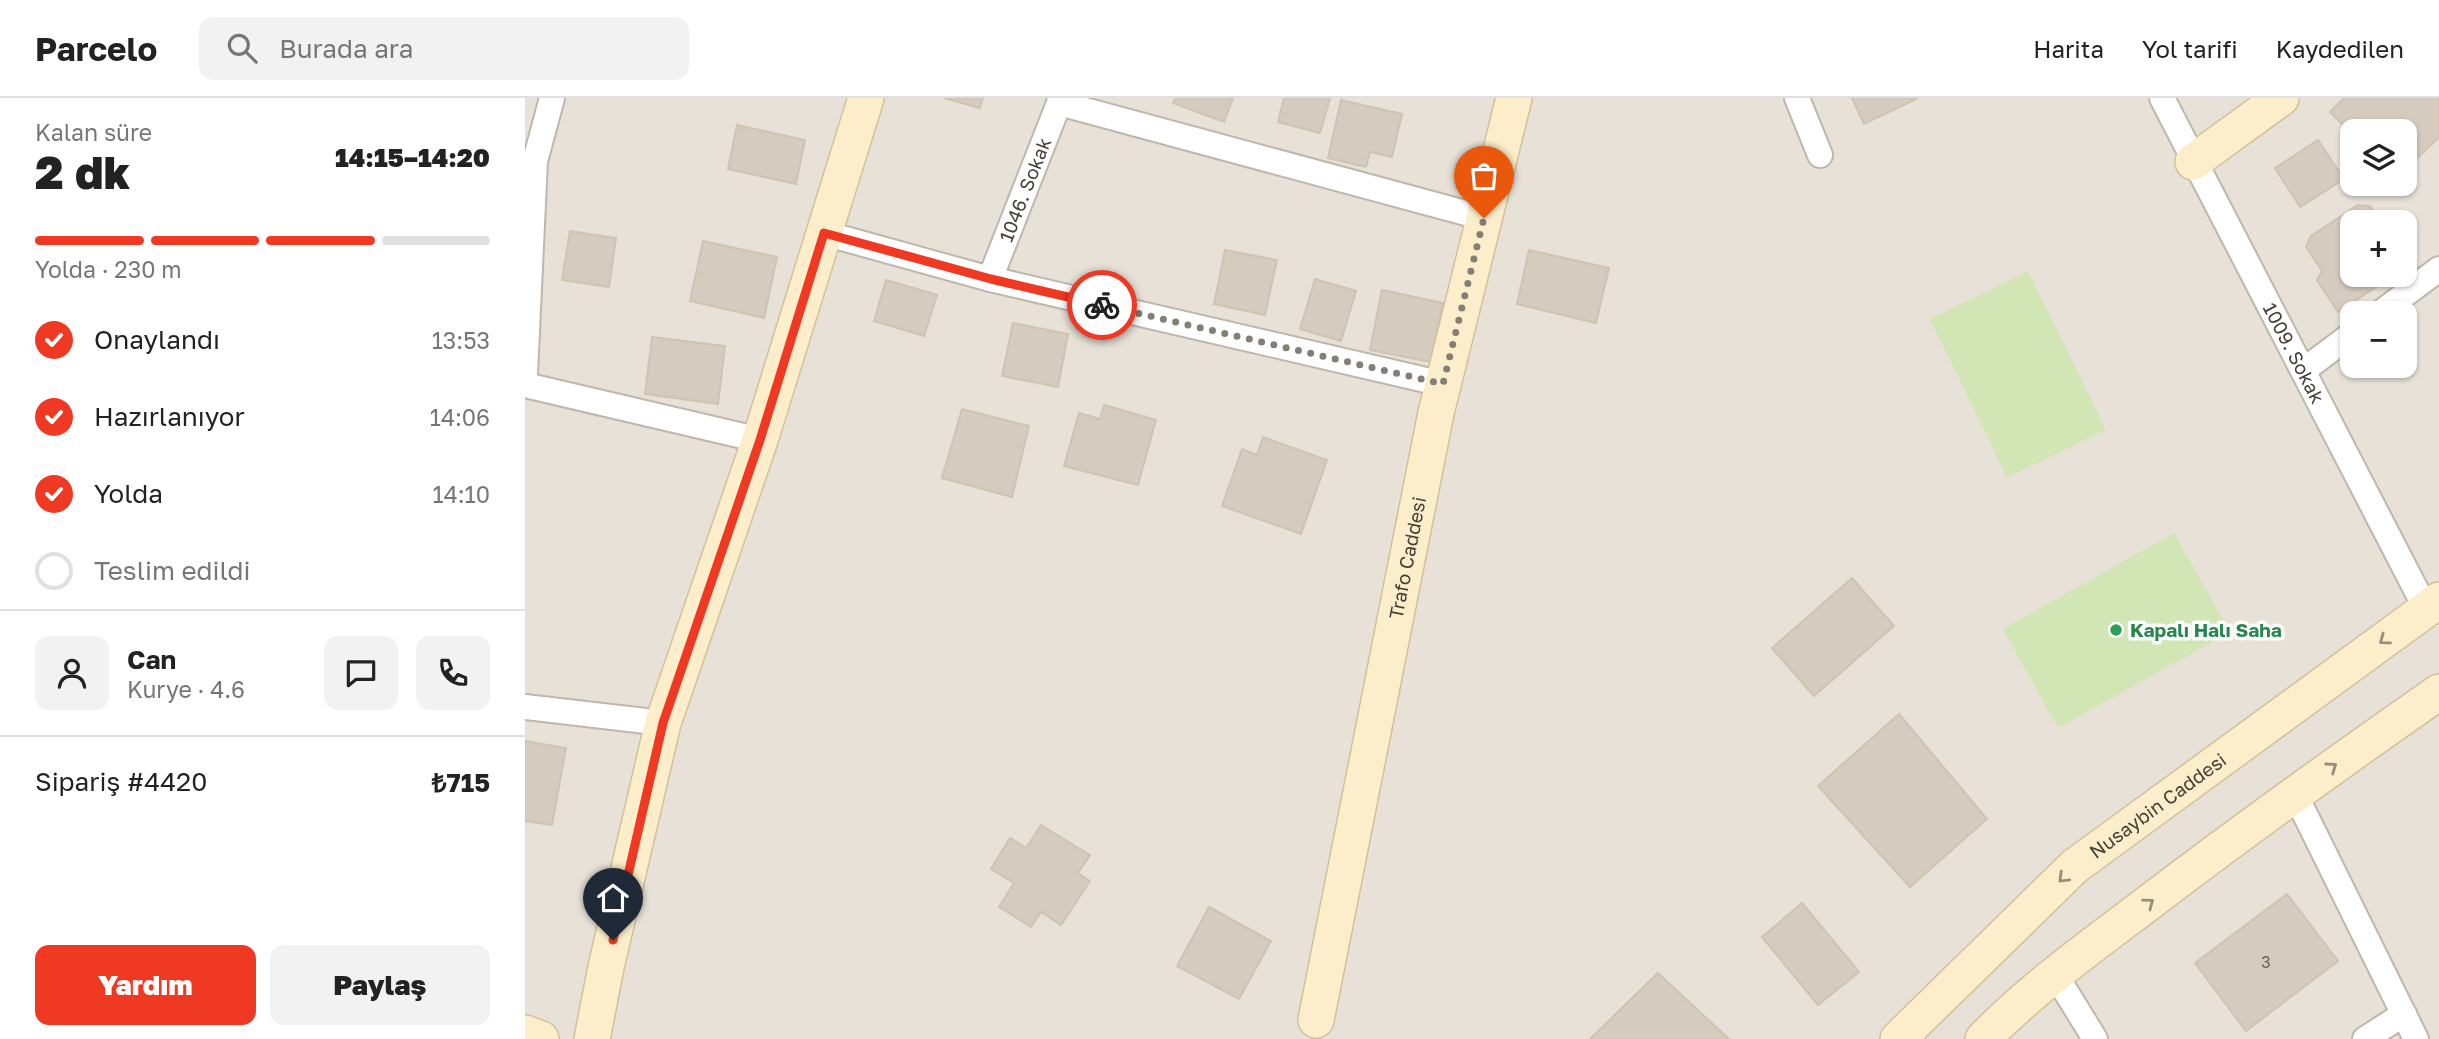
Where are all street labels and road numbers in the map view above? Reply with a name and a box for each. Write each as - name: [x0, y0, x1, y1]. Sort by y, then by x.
- street label: 1046. Sokak: [994, 134, 1056, 245]
- street label: 1009. Sokak: [2259, 298, 2330, 407]
- street label: Trafo Caddesi: [1384, 495, 1430, 621]
- street label: Nusaybin Caddesi: [2085, 748, 2230, 863]

